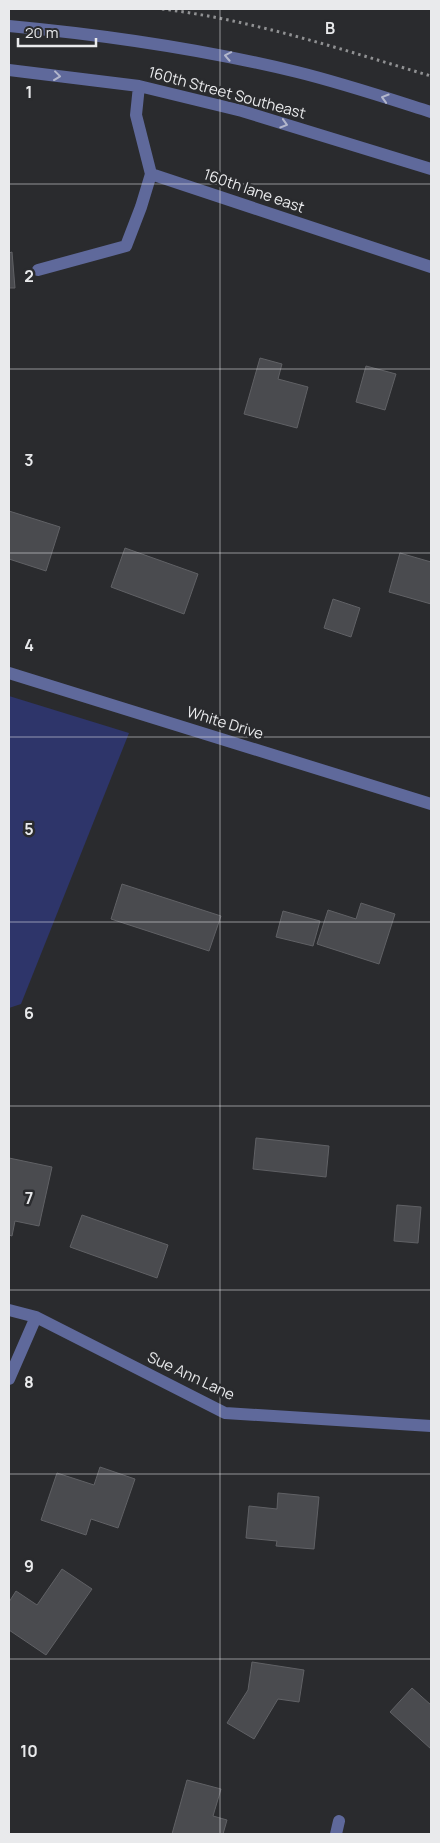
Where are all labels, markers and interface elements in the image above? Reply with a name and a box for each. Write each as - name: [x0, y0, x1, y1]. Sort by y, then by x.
- scale bar: [18, 15, 95, 47]
- text: B: [325, 17, 335, 39]
- text: 20 m: [25, 22, 58, 43]
- one-way arrow: [223, 52, 232, 62]
- street label: 160th Street Southeast: [146, 61, 308, 124]
- one-way arrow: [53, 70, 61, 81]
- text: 1: [25, 81, 33, 103]
- one-way arrow: [381, 93, 389, 103]
- one-way arrow: [280, 118, 288, 128]
- street label: 160th lane east: [201, 163, 307, 218]
- text: 2: [24, 265, 34, 287]
- text: 3: [24, 449, 34, 471]
- text: 4: [24, 634, 34, 656]
- street label: White Drive: [184, 701, 266, 744]
- text: 5: [24, 818, 34, 840]
- text: 6: [24, 1002, 34, 1024]
- text: 7: [25, 1187, 33, 1209]
- street label: Sue Ann Lane: [144, 1346, 238, 1405]
- text: 8: [24, 1371, 34, 1393]
- text: 9: [24, 1555, 34, 1577]
- text: 10: [20, 1740, 38, 1762]

